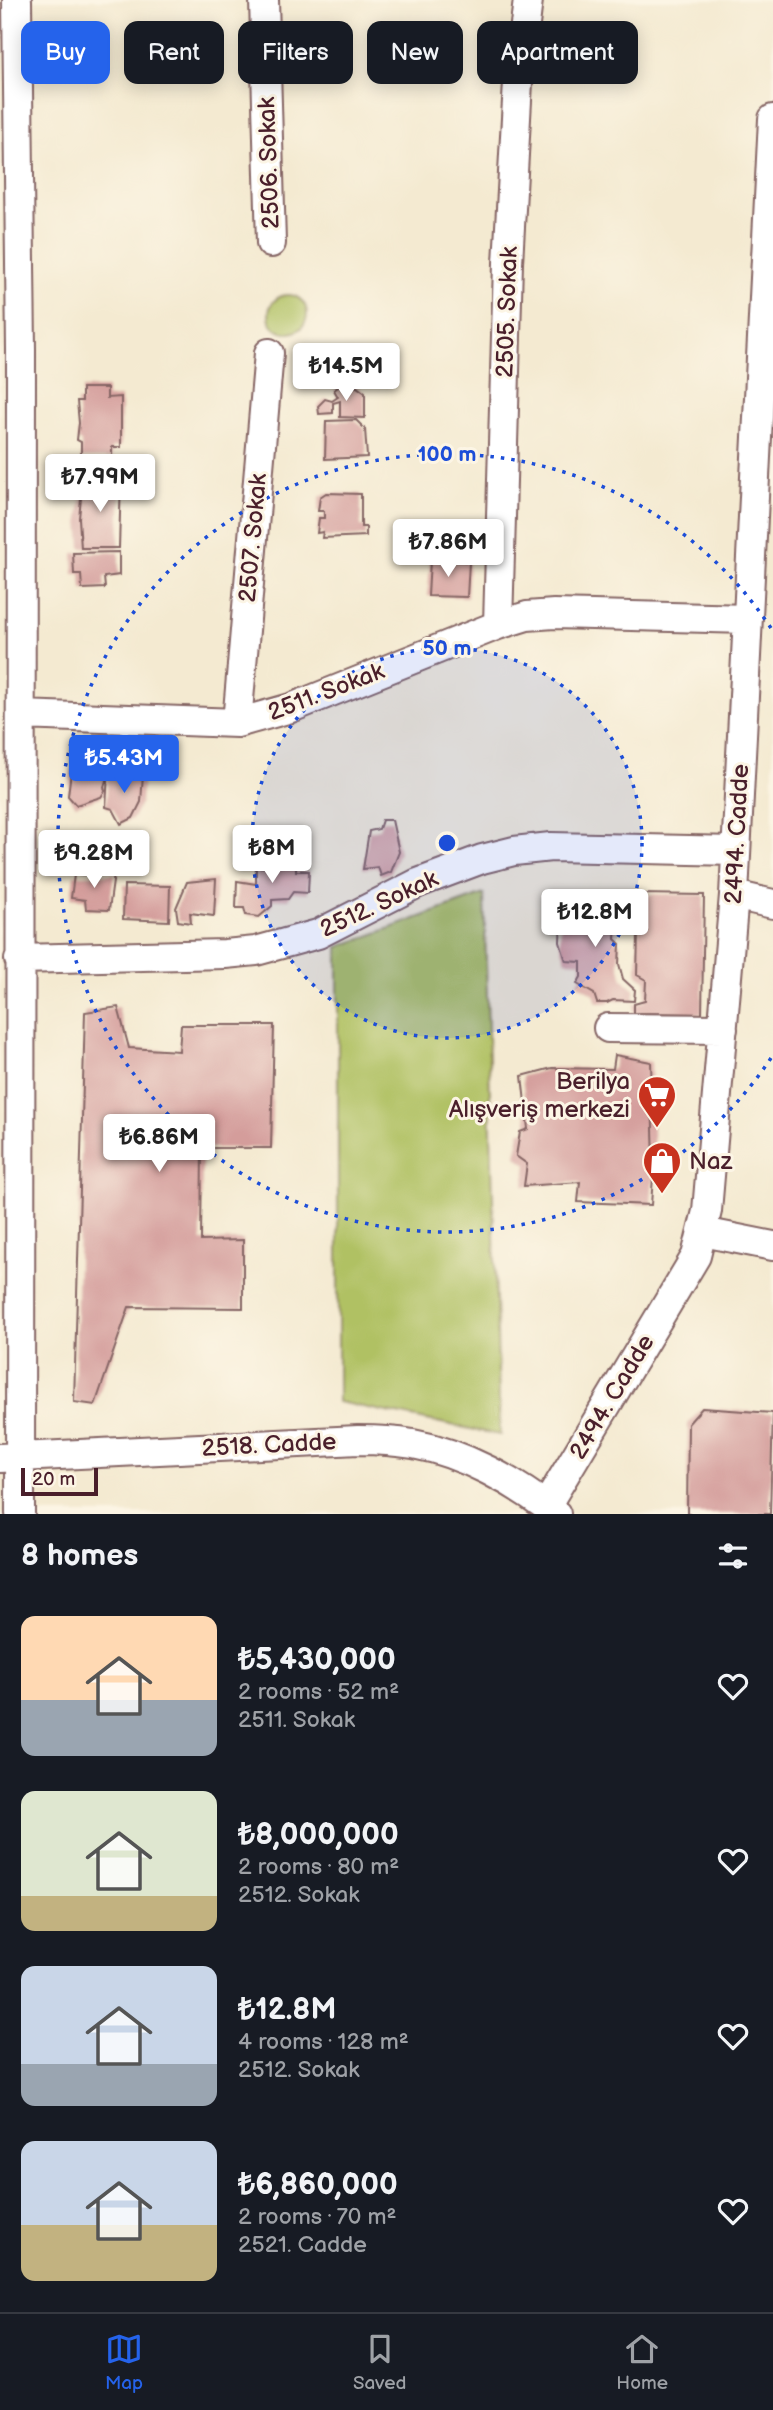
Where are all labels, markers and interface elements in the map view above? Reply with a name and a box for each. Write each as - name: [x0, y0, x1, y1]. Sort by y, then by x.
- chip: Buy: [21, 21, 110, 84]
- chip: Rent: [124, 21, 224, 84]
- chip: Filters: [238, 21, 353, 84]
- chip: New: [367, 21, 463, 84]
- chip: Apartment: [477, 21, 638, 84]
- street label: 2506. Sokak: [252, 96, 286, 230]
- street label: 2505. Sokak: [490, 246, 524, 378]
- pin: ₺14.5M: [289, 344, 403, 403]
- text: ₺14.5M: [309, 352, 383, 380]
- text: 100 m: [418, 442, 476, 467]
- pin: ₺7.99M: [43, 454, 157, 514]
- text: ₺7.99M: [61, 463, 139, 491]
- street label: 2507. Sokak: [233, 472, 273, 604]
- pin: ₺7.86M: [391, 520, 505, 579]
- text: ₺7.86M: [409, 528, 487, 556]
- text: 50 m: [423, 636, 471, 661]
- street label: 2511. Sokak: [264, 657, 388, 727]
- pin: ₺5.43M: [67, 736, 181, 795]
- text: ₺5.43M: [85, 744, 163, 772]
- street label: 2494. Cadde: [719, 763, 755, 905]
- pin: ₺8M: [238, 826, 306, 885]
- pin: ₺9.28M: [37, 830, 151, 890]
- centre of rings: [435, 831, 459, 855]
- text: ₺8M: [249, 834, 295, 862]
- text: ₺9.28M: [54, 839, 134, 867]
- street label: 2512. Sokak: [315, 864, 443, 944]
- pin: ₺12.8M: [538, 890, 652, 949]
- text: ₺12.8M: [557, 898, 633, 926]
- place label: Berilya Alışveriş merkezi: [449, 1067, 630, 1124]
- supermarket icon: Berilya Alışveriş merkezi: [636, 1074, 678, 1129]
- pin: ₺6.86M: [102, 1114, 216, 1174]
- text: ₺6.86M: [119, 1123, 199, 1151]
- shop icon: Naz: [641, 1140, 683, 1195]
- place label: Naz: [689, 1147, 733, 1176]
- street label: 2494. Cadde: [563, 1329, 661, 1465]
- street label: 2518. Cadde: [201, 1427, 337, 1463]
- scale bar: [21, 1465, 98, 1497]
- text: 20 m: [32, 1468, 75, 1491]
- icon: filters: [714, 1537, 752, 1575]
- text: 8 homes: [21, 1538, 138, 1574]
- text: ₺5,430,000: [238, 1642, 396, 1678]
- icon: home: [77, 1644, 161, 1728]
- icon: heart: [714, 1667, 752, 1705]
- text: 2 rooms · 52 m²: [238, 1678, 399, 1706]
- text: 2511. Sokak: [238, 1706, 355, 1734]
- text: ₺8,000,000: [238, 1817, 399, 1853]
- icon: home: [77, 1819, 161, 1903]
- icon: heart: [714, 1842, 752, 1880]
- text: 2 rooms · 80 m²: [238, 1853, 399, 1881]
- text: 2512. Sokak: [238, 1881, 360, 1909]
- text: ₺12.8M: [238, 1992, 336, 2028]
- icon: home: [77, 1994, 161, 2078]
- icon: heart: [714, 2017, 752, 2055]
- text: 4 rooms · 128 m²: [238, 2028, 409, 2056]
- text: 2512. Sokak: [238, 2056, 360, 2084]
- text: ₺6,860,000: [238, 2167, 398, 2203]
- icon: home: [77, 2169, 161, 2253]
- icon: heart: [714, 2192, 752, 2230]
- text: 2 rooms · 70 m²: [238, 2203, 397, 2231]
- text: 2521. Cadde: [238, 2231, 367, 2259]
- tab: Map: [105, 2330, 143, 2395]
- tab: Saved: [353, 2330, 406, 2395]
- tab: Home: [616, 2330, 668, 2395]

